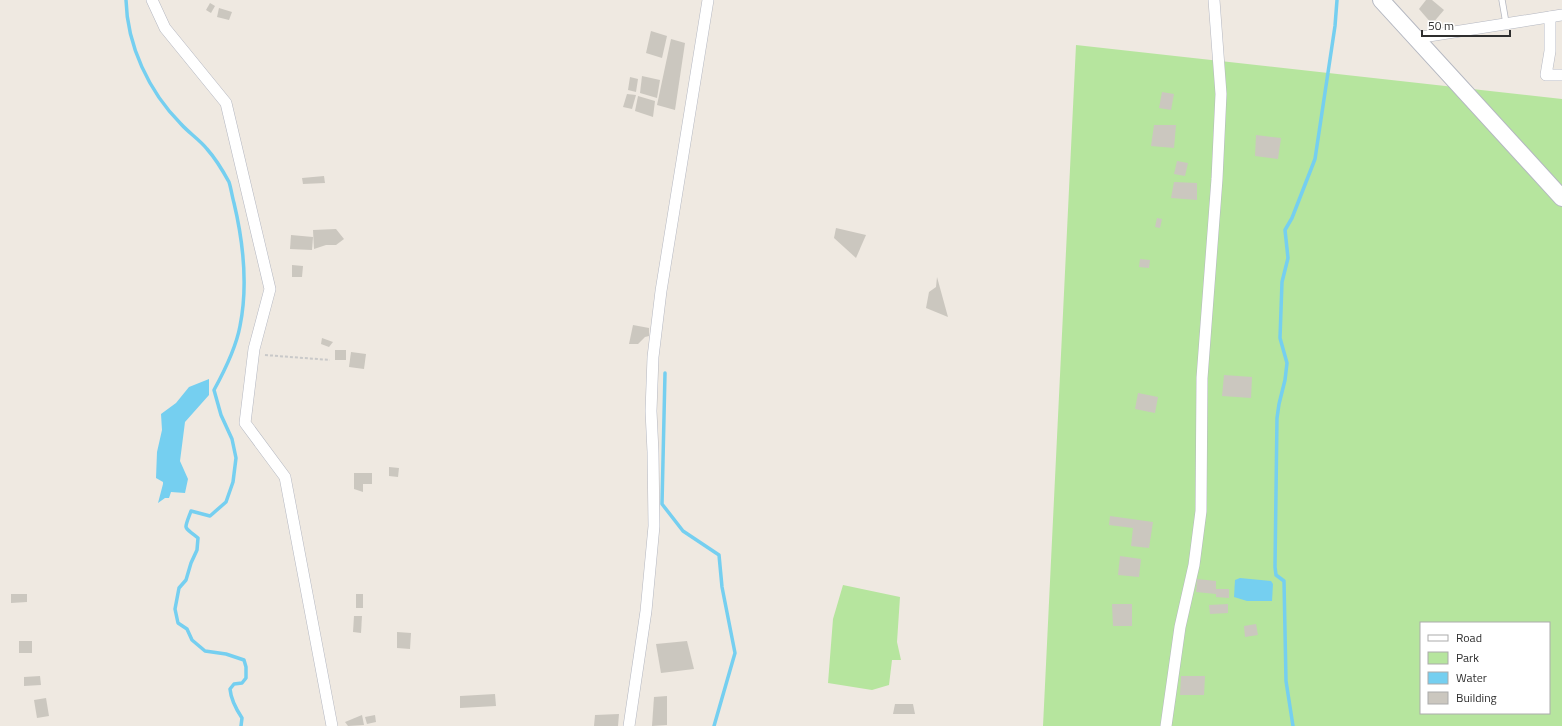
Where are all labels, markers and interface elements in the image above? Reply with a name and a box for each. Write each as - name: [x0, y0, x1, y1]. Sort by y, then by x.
- scale bar: [1422, 12, 1510, 38]
- text: 50 m: [1428, 16, 1454, 35]
- legend: [1420, 622, 1550, 714]
- text: Road: [1456, 628, 1482, 647]
- text: Park: [1456, 648, 1479, 667]
- text: Water: [1456, 668, 1487, 687]
- text: Building: [1456, 688, 1497, 707]

